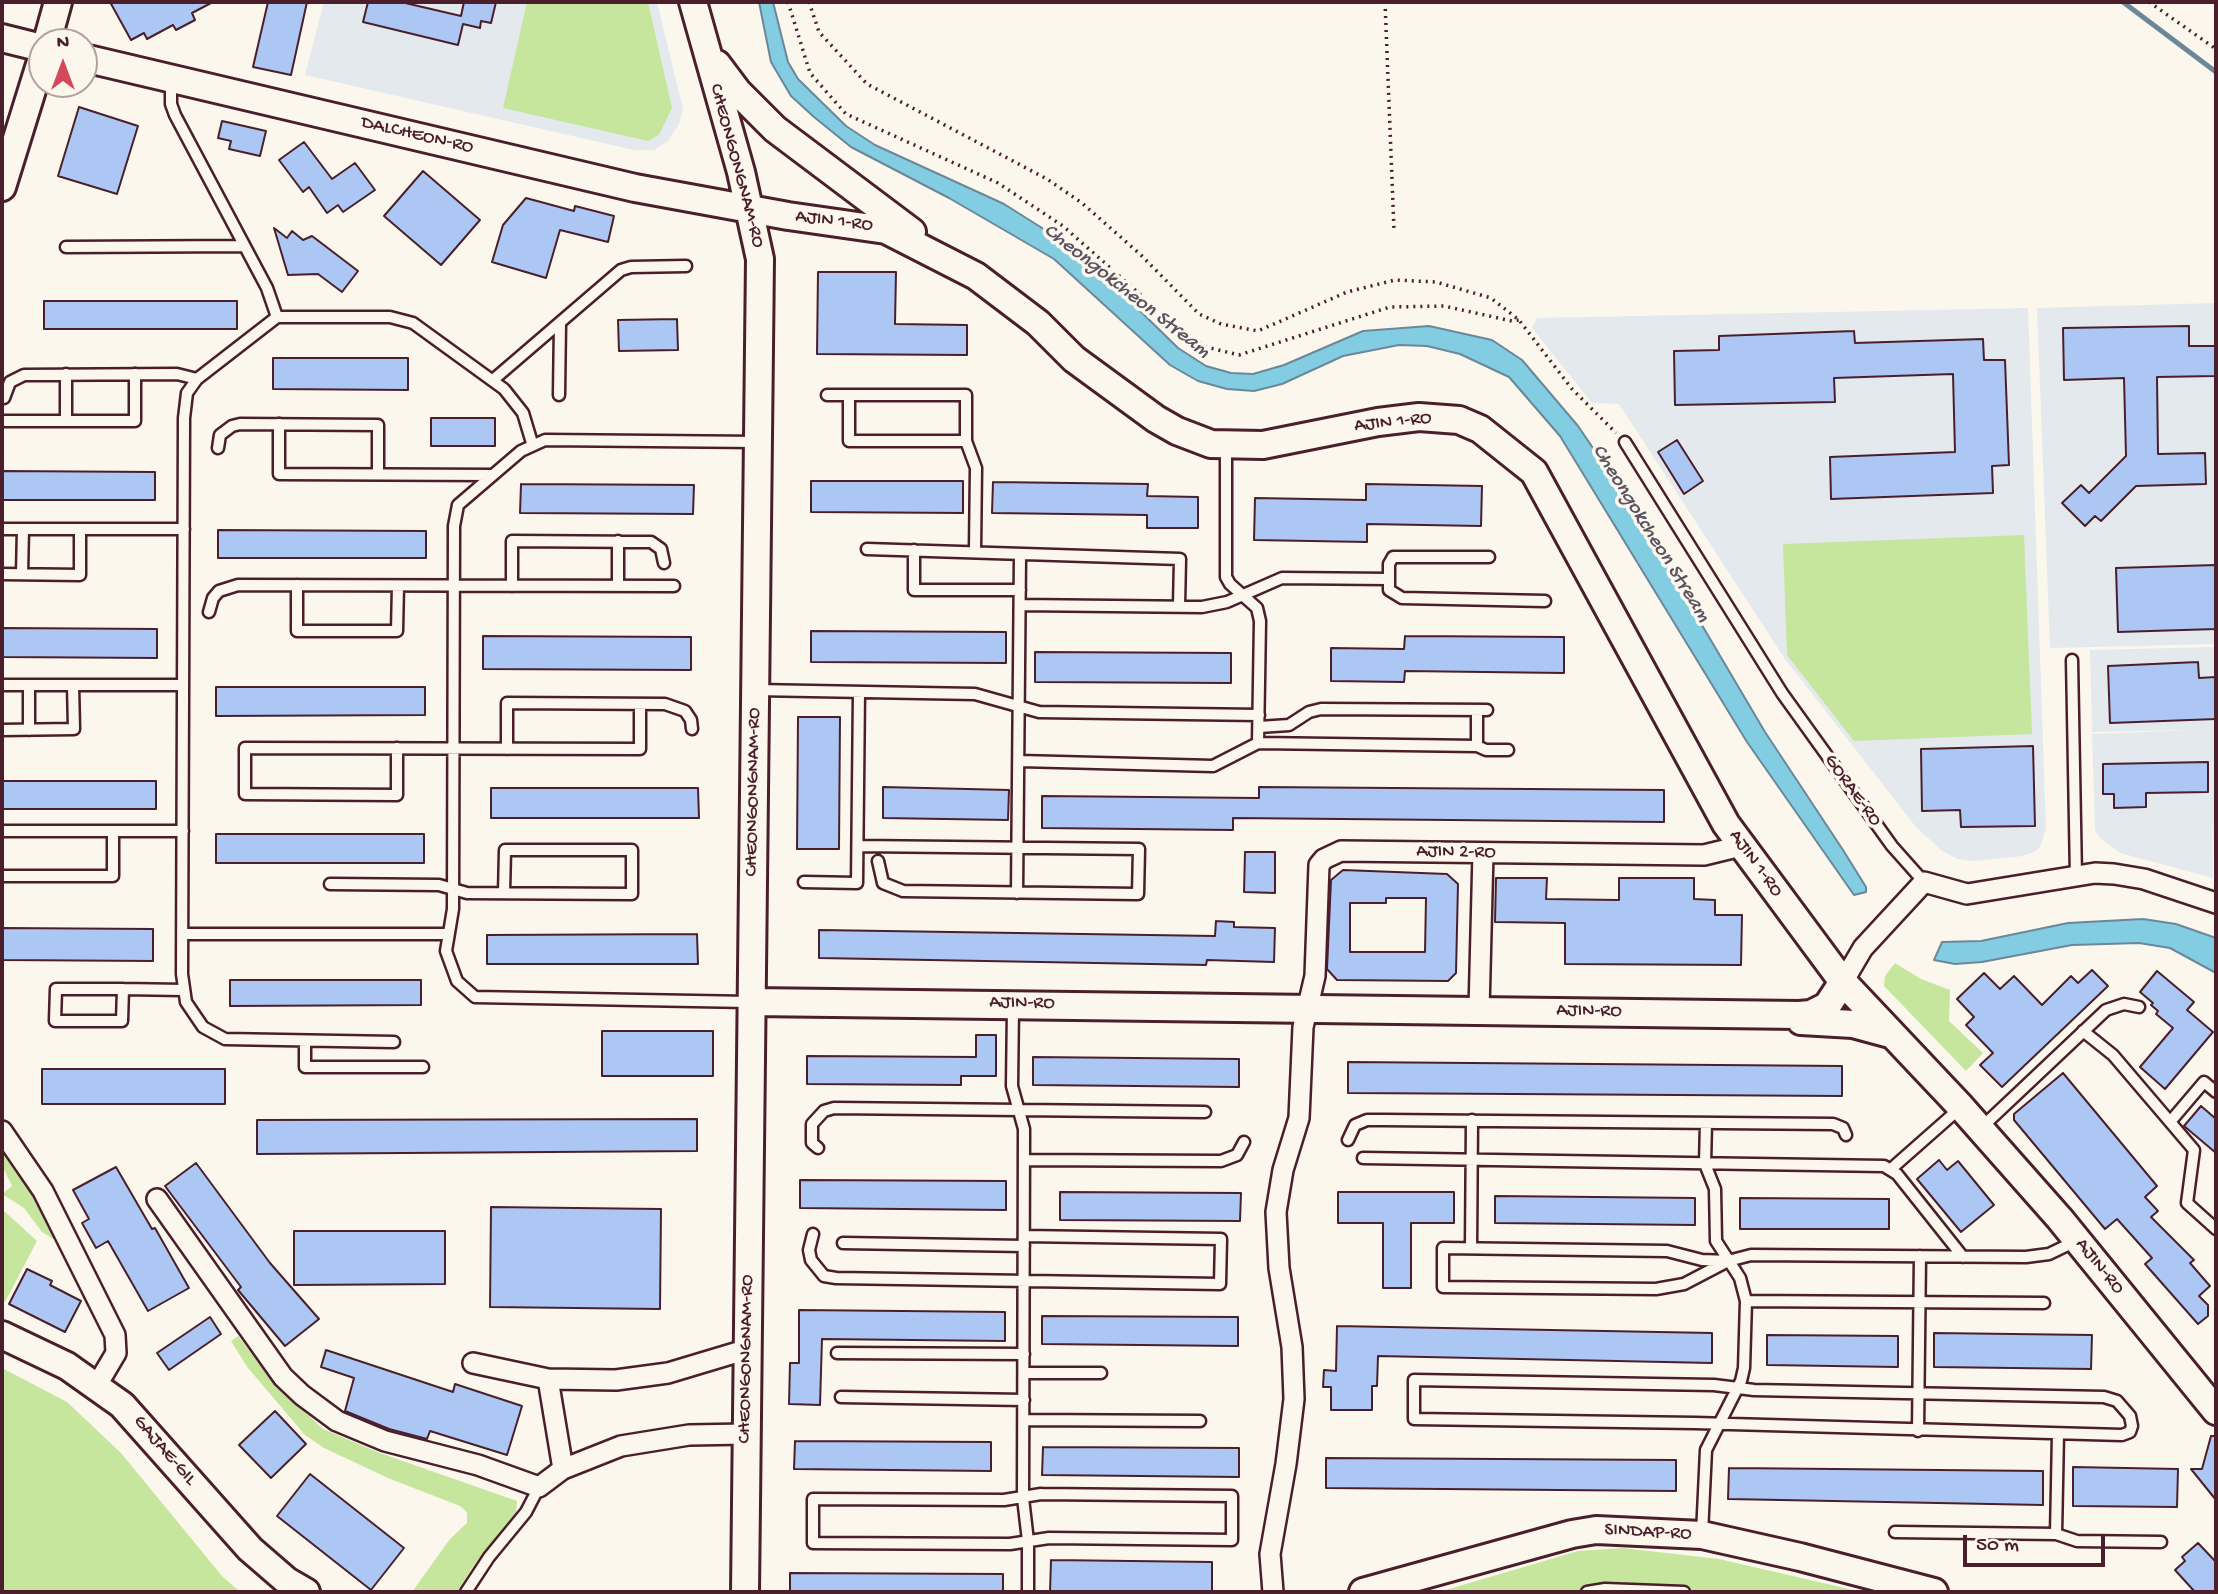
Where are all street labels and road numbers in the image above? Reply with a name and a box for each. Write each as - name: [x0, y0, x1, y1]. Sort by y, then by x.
- street label: CHEONGONGNAM-RO: [703, 82, 769, 250]
- street label: DALCHEON-RO: [359, 112, 475, 160]
- street label: AJIN 1-RO: [794, 206, 874, 238]
- street label: AJIN 1-RO: [1353, 408, 1433, 438]
- street label: CHEONGONGNAM-RO: [741, 707, 767, 877]
- street label: GORAE-RO: [1818, 750, 1886, 832]
- street label: AJIN 1-RO: [1723, 826, 1787, 902]
- street label: AJIN 2-RO: [1416, 841, 1496, 865]
- street label: AJIN-RO: [989, 992, 1055, 1016]
- street label: AJIN-RO: [1556, 1000, 1622, 1024]
- street label: AJIN-RO: [2069, 1234, 2129, 1300]
- street label: CHEONGONGNAM-RO: [734, 1274, 760, 1444]
- street label: GAJAE-GIL: [127, 1411, 201, 1491]
- street label: SINDAP-RO: [1604, 1519, 1692, 1547]

